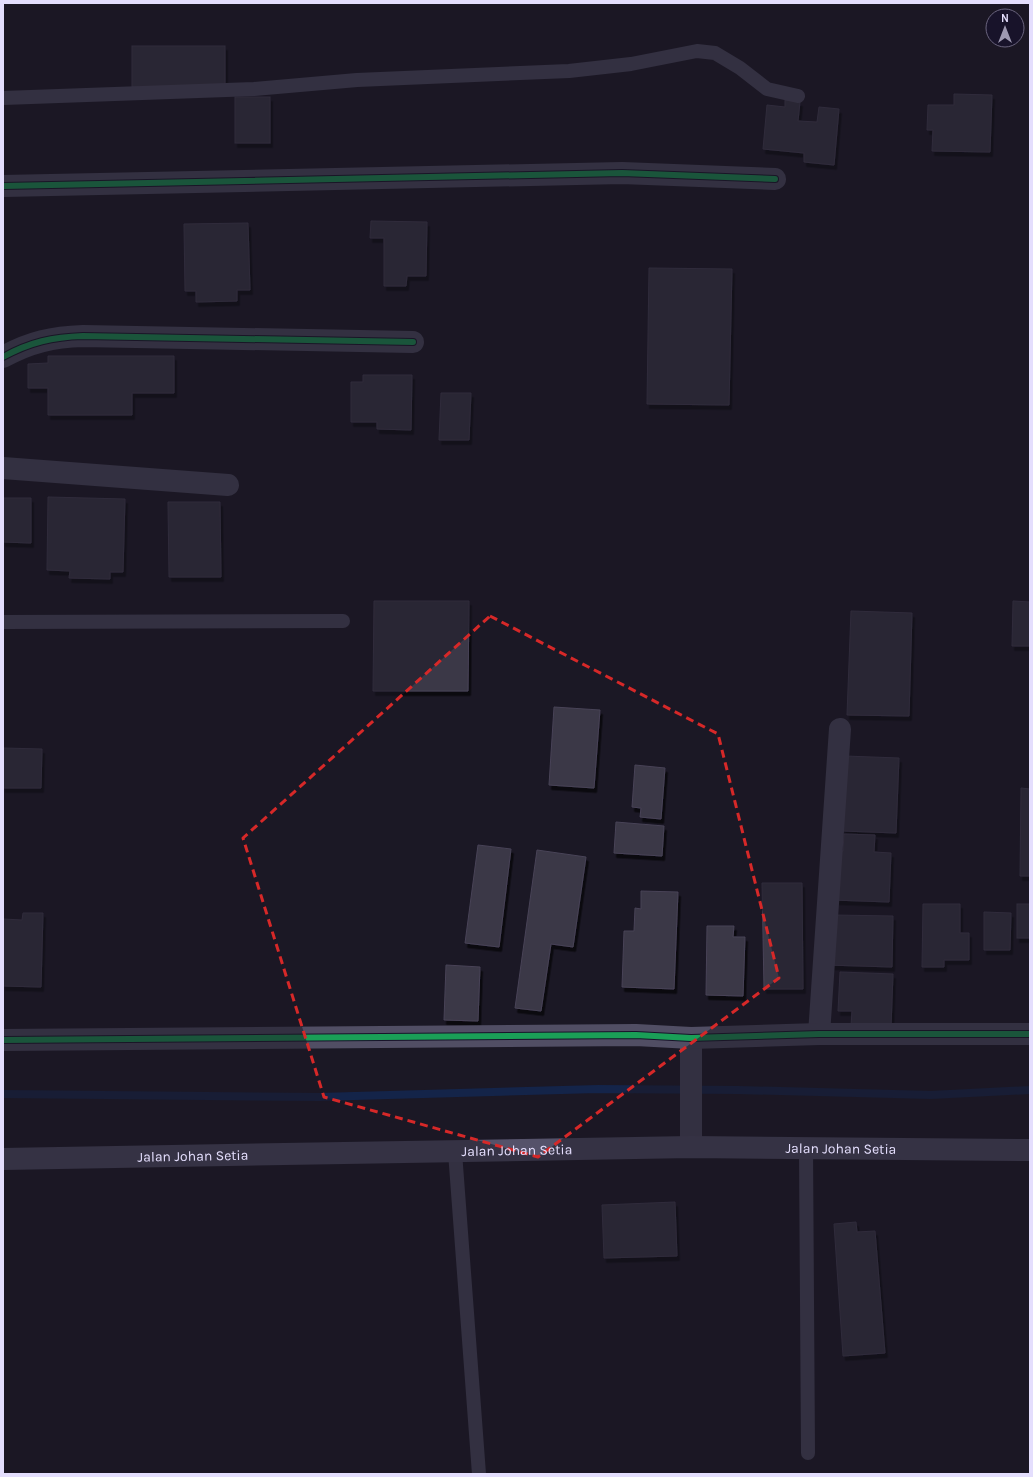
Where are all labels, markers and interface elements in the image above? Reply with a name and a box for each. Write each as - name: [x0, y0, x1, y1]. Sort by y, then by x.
- north arrow: [985, 8, 1025, 48]
- text: N: [1001, 12, 1009, 25]
- street label: Jalan Johan Setia: [785, 1140, 896, 1158]
- street label: Jalan Johan Setia: [461, 1141, 573, 1160]
- street label: Jalan Johan Setia: [137, 1147, 249, 1166]

